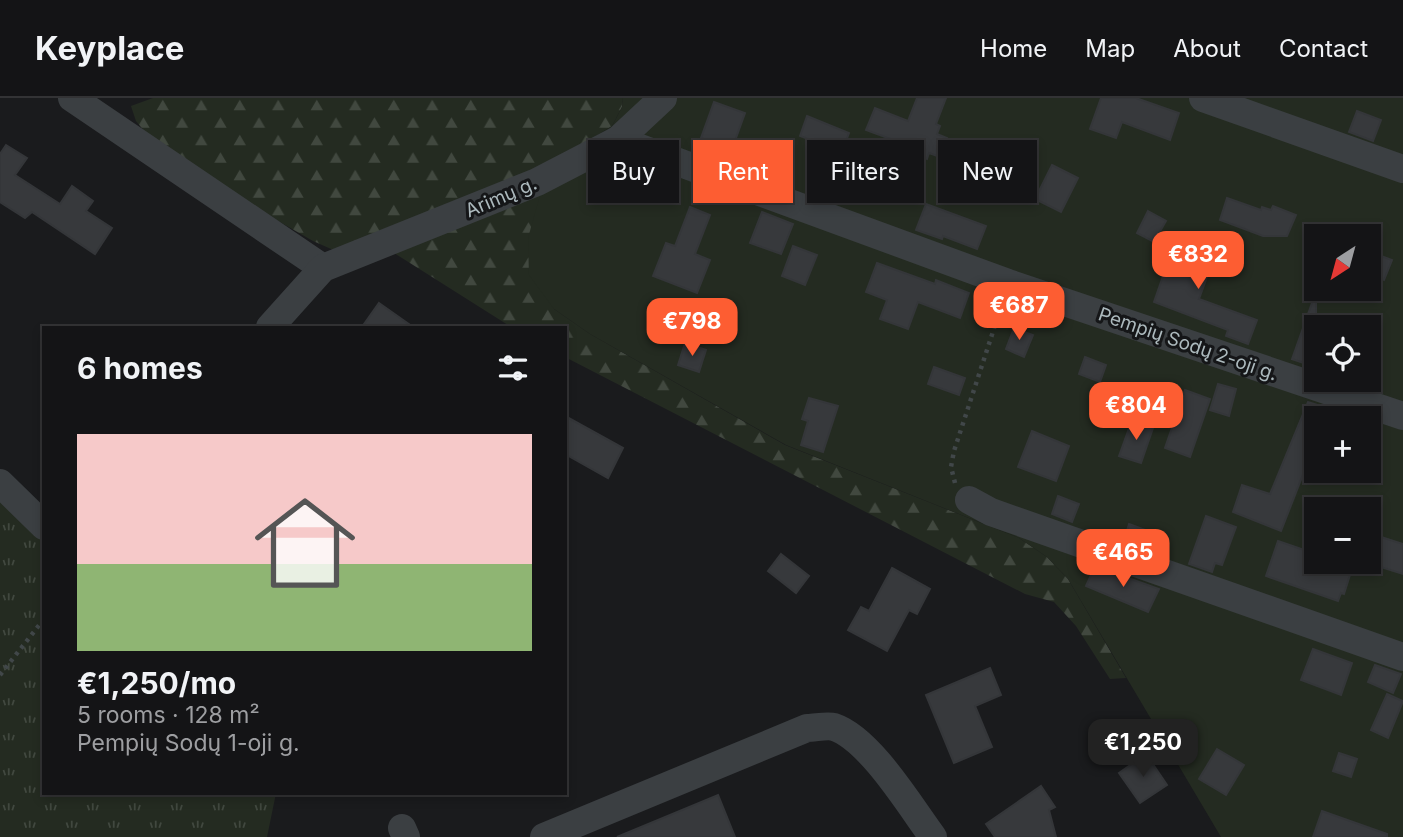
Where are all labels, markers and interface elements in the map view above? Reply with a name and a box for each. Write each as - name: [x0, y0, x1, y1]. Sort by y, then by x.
- text: Keyplace: [35, 28, 184, 68]
- text: Home: [980, 34, 1047, 63]
- text: Map: [1085, 34, 1135, 63]
- text: About: [1173, 34, 1241, 63]
- text: Contact: [1279, 34, 1368, 63]
- chip: Buy: [588, 140, 679, 203]
- chip: Rent: [693, 140, 793, 203]
- chip: Filters: [807, 140, 924, 203]
- chip: New: [938, 140, 1037, 203]
- street label: Arimų g.: [462, 172, 540, 222]
- north arrow: [1304, 224, 1381, 301]
- map controls: [1304, 224, 1381, 574]
- pin: €832: [1157, 232, 1239, 291]
- text: €832: [1168, 240, 1228, 268]
- pin: €687: [978, 282, 1060, 342]
- text: €687: [989, 291, 1049, 319]
- pin: €798: [651, 299, 733, 358]
- street label: Pempių Sodų 2-oji g.: [1095, 303, 1281, 385]
- text: €798: [663, 307, 721, 335]
- button: locate: [1304, 315, 1381, 392]
- icon: filters: [494, 349, 532, 387]
- text: 6 homes: [77, 350, 203, 386]
- pin: €804: [1095, 382, 1177, 442]
- text: €804: [1105, 391, 1167, 419]
- button: +: [1304, 406, 1381, 483]
- icon: home: [242, 480, 368, 606]
- button: −: [1304, 497, 1381, 574]
- pin: €465: [1082, 530, 1164, 589]
- text: €465: [1093, 538, 1153, 566]
- text: €1,250/mo: [77, 665, 236, 701]
- text: 5 rooms · 128 m²: [77, 701, 260, 729]
- pin: €1,250: [1086, 720, 1200, 779]
- text: €1,250: [1104, 728, 1182, 756]
- text: Pempių Sodų 1-oji g.: [77, 729, 300, 757]

